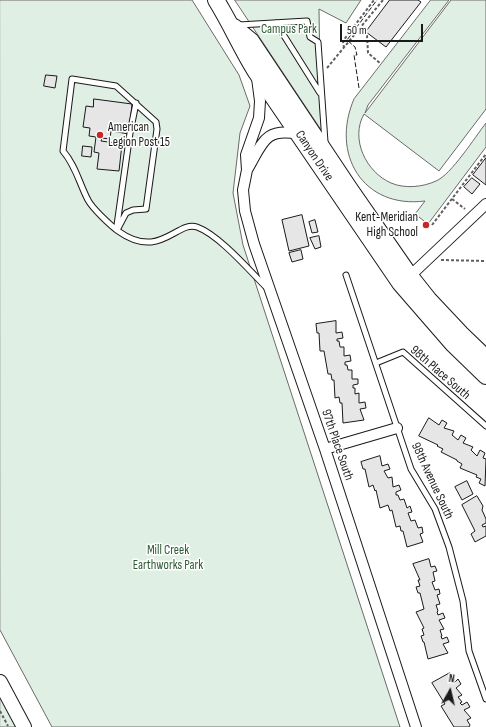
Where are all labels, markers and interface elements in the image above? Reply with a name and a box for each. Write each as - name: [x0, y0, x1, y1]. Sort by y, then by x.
- scale bar: [342, 16, 425, 42]
- park label: Campus Park: [261, 22, 317, 38]
- text: 50 m: [347, 23, 367, 38]
- place label: American Legion Post 15: [108, 120, 170, 151]
- street label: Canyon Drive: [292, 128, 336, 184]
- marker: American Legion Post 15: [95, 130, 105, 140]
- place label: Kent-Meridian High School: [355, 210, 418, 241]
- marker: Kent-Meridian High School: [421, 220, 431, 230]
- street label: 98th Place South: [407, 343, 473, 403]
- street label: 97th Place South: [318, 408, 356, 482]
- street label: 98th Avenue South: [407, 440, 457, 522]
- park label: Mill Creek Earthworks Park: [133, 543, 203, 574]
- north arrow: [430, 671, 470, 711]
- text: N: [448, 672, 456, 685]

